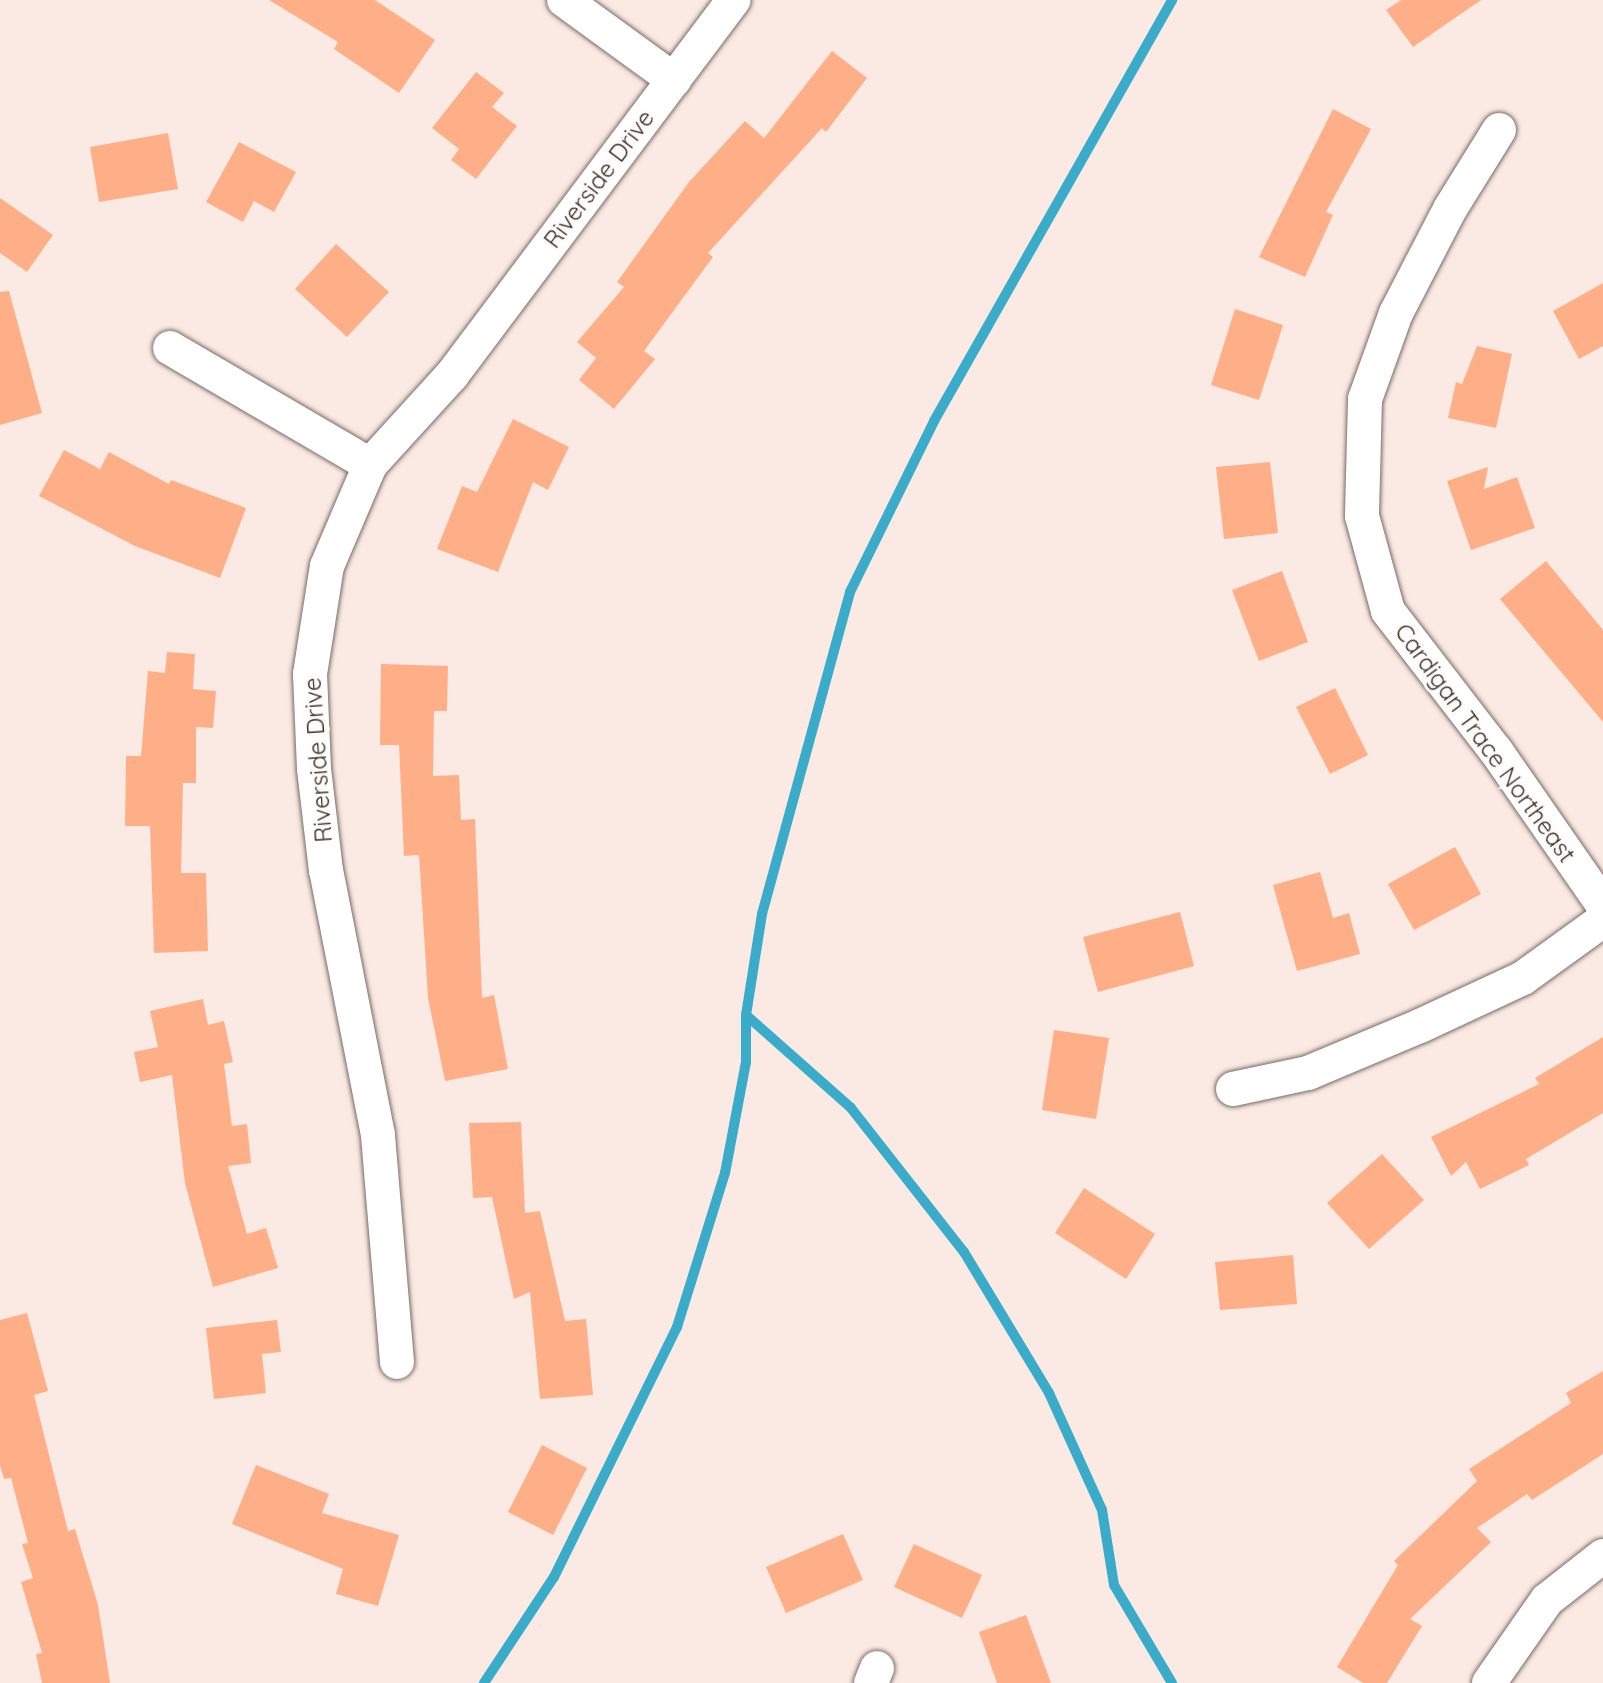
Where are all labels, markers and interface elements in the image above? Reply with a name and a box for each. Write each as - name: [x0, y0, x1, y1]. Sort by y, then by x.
- street label: Riverside Drive: [538, 104, 660, 254]
- street label: Cardigan Trace Northeast: [1389, 618, 1581, 868]
- street label: Riverside Drive: [298, 676, 338, 844]

